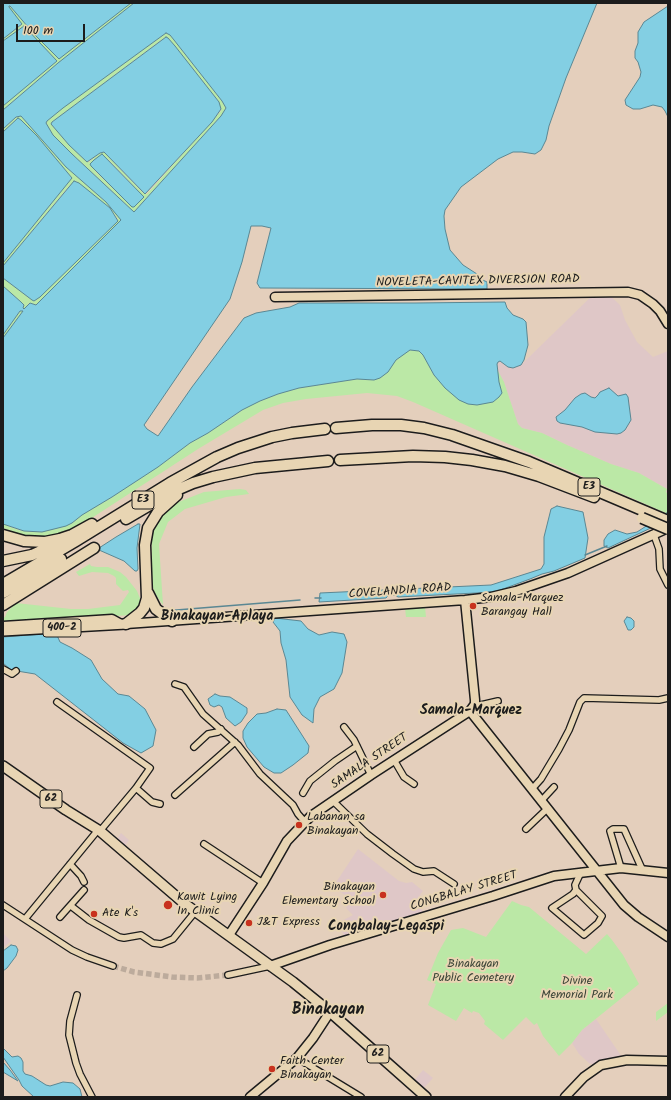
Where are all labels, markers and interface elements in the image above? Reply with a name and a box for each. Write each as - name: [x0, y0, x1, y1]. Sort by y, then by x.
- scale bar: [18, 16, 87, 42]
- text: 100 m: [23, 21, 53, 40]
- street label: NOVELETA-CAVITEX DIVERSION ROAD: [376, 273, 580, 291]
- road number: E3: [578, 478, 600, 496]
- road number: E3: [132, 491, 154, 509]
- street label: COVELANDIA ROAD: [348, 581, 452, 603]
- place label: Samala-Marquez Barangay Hall: [481, 592, 563, 620]
- marker: Samala-Marquez Barangay Hall: [468, 601, 478, 611]
- district label: Binakayan-Aplaya: [161, 610, 273, 626]
- road number: 400-2: [43, 619, 81, 637]
- district label: Samala-Marquez: [420, 704, 522, 720]
- street label: SAMALA STREET: [329, 731, 411, 793]
- road number: 62: [40, 790, 62, 808]
- place label: Labanan sa Binakayan: [307, 811, 365, 839]
- marker: Labanan sa Binakayan: [294, 820, 304, 830]
- street label: CONGBALAY STREET: [409, 869, 519, 915]
- place label: Binakayan Elementary School: [282, 881, 375, 909]
- marker: Binakayan Elementary School: [378, 890, 388, 900]
- place label: Kawit Lying In Clinic: [177, 891, 237, 919]
- marker: Kawit Lying In Clinic: [162, 899, 174, 911]
- place label: Ate K's: [102, 907, 138, 921]
- marker: Ate K's: [89, 909, 99, 919]
- place label: J&T Express: [257, 916, 320, 930]
- marker: J&T Express: [244, 918, 254, 928]
- district label: Congbalay-Legaspi: [328, 920, 444, 936]
- park label: Binakayan Public Cemetery: [432, 958, 514, 986]
- park label: Divine Memorial Park: [541, 975, 613, 1003]
- district label: Binakayan: [292, 1001, 364, 1021]
- road number: 62: [367, 1045, 389, 1063]
- place label: Faith Center Binakayan: [280, 1055, 344, 1083]
- marker: Faith Center Binakayan: [267, 1064, 277, 1074]

